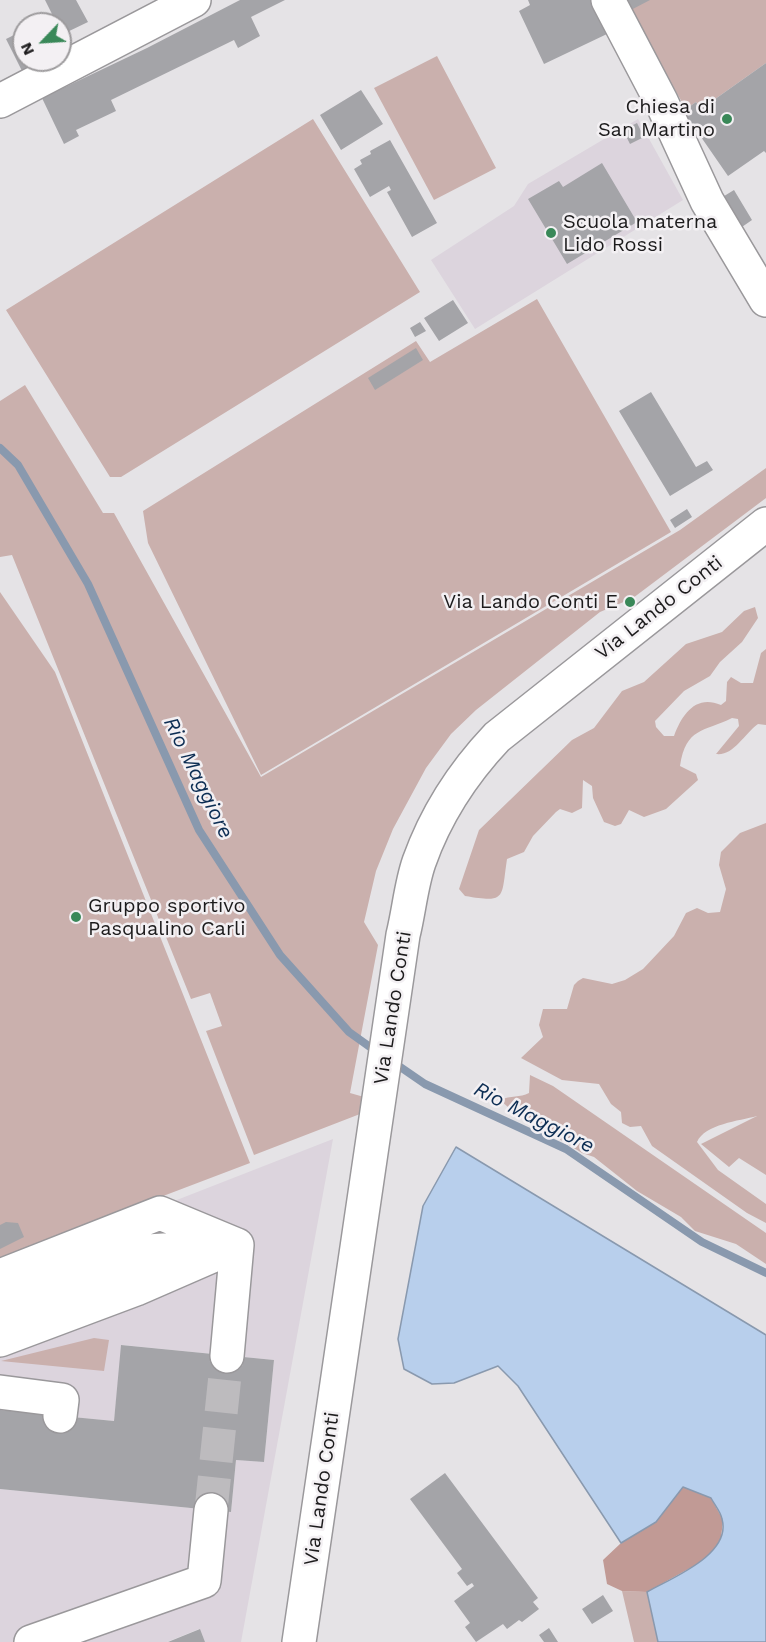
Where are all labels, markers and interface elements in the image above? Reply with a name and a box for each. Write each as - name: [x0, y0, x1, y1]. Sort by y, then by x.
- north arrow: [12, 12, 72, 72]
- text: N: [16, 40, 38, 58]
- place label: Chiesa di San Martino: [598, 95, 715, 142]
- marker: Chiesa di San Martino: [720, 112, 734, 126]
- place label: Scuola materna Lido Rossi: [563, 210, 717, 257]
- marker: Scuola materna Lido Rossi: [544, 226, 558, 240]
- street label: Via Lando Conti: [591, 551, 727, 665]
- place label: Via Lando Conti E: [443, 590, 618, 614]
- marker: Via Lando Conti E: [623, 595, 637, 609]
- water label: Rio Maggiore: [158, 713, 238, 843]
- place label: Gruppo sportivo Pasqualino Carli: [88, 894, 246, 941]
- marker: Gruppo sportivo Pasqualino Carli: [69, 910, 83, 924]
- street label: Via Lando Conti: [369, 930, 417, 1086]
- water label: Rio Maggiore: [469, 1077, 599, 1159]
- street label: Via Lando Conti: [299, 1411, 345, 1567]

